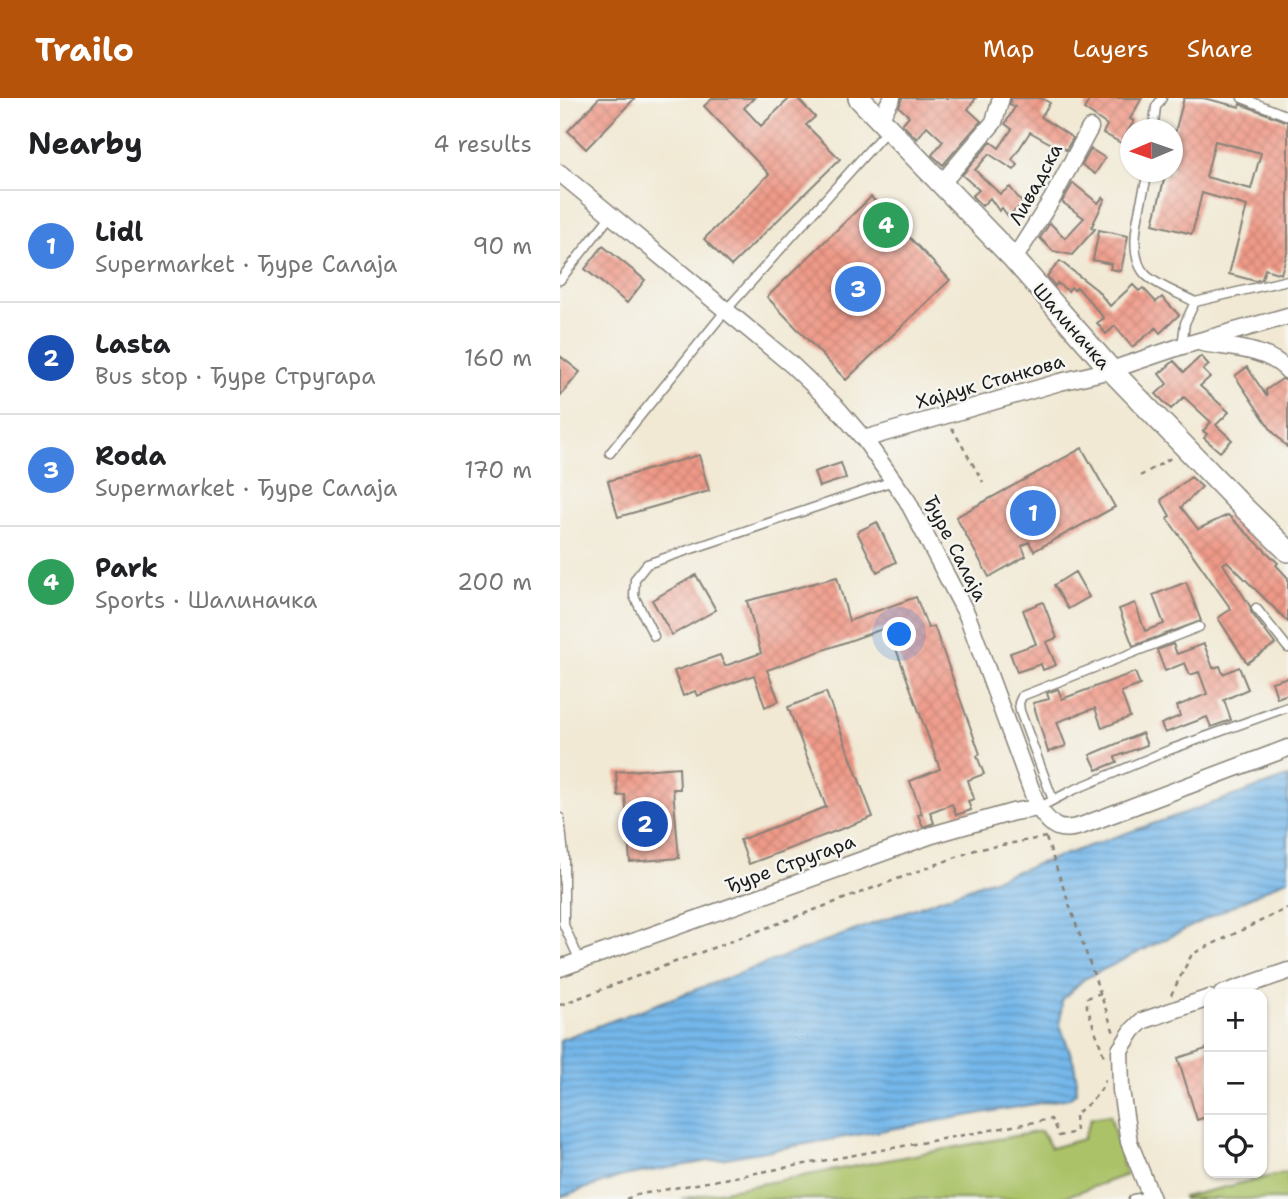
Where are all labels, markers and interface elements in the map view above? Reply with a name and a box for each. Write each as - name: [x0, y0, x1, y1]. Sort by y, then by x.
- text: Trailo: [35, 27, 134, 72]
- text: Map: [983, 33, 1034, 65]
- text: Layers: [1072, 33, 1149, 65]
- text: Share: [1187, 33, 1253, 65]
- north arrow: [1120, 119, 1183, 182]
- text: Nearby: [28, 123, 143, 164]
- text: 4 results: [433, 129, 532, 159]
- street label: Ливадска: [1003, 139, 1068, 230]
- pin: 4: [863, 199, 909, 251]
- text: Lidl: [95, 214, 143, 249]
- text: 1: [46, 231, 56, 261]
- text: 90 m: [472, 231, 532, 261]
- text: Supermarket · Ђуре Салаја: [95, 249, 397, 279]
- pin: 3: [835, 263, 881, 315]
- street label: Шалиначка: [1027, 278, 1116, 375]
- text: Lasta: [95, 326, 171, 361]
- text: 2: [43, 343, 59, 373]
- text: 160 m: [464, 343, 532, 373]
- street label: Хајдук Станкова: [913, 348, 1067, 415]
- text: Bus stop · Ђуре Стругара: [95, 361, 375, 391]
- text: Roda: [95, 438, 166, 473]
- text: 3: [43, 455, 59, 485]
- text: 170 m: [464, 455, 532, 485]
- text: Supermarket · Ђуре Салаја: [95, 473, 397, 503]
- pin: 1: [1010, 487, 1056, 539]
- street label: Ђуре Салаја: [918, 491, 993, 606]
- text: Park: [95, 550, 158, 585]
- text: 4: [43, 567, 59, 597]
- text: 200 m: [457, 567, 532, 597]
- text: Sports · Шалиначка: [95, 585, 317, 615]
- your location: [882, 617, 916, 651]
- pin: 2: [622, 798, 668, 850]
- street label: Ђуре Стругара: [722, 828, 859, 899]
- map controls: [1204, 989, 1267, 1178]
- button: +: [1204, 989, 1267, 1052]
- button: −: [1204, 1052, 1267, 1115]
- button: locate: [1204, 1115, 1267, 1178]

